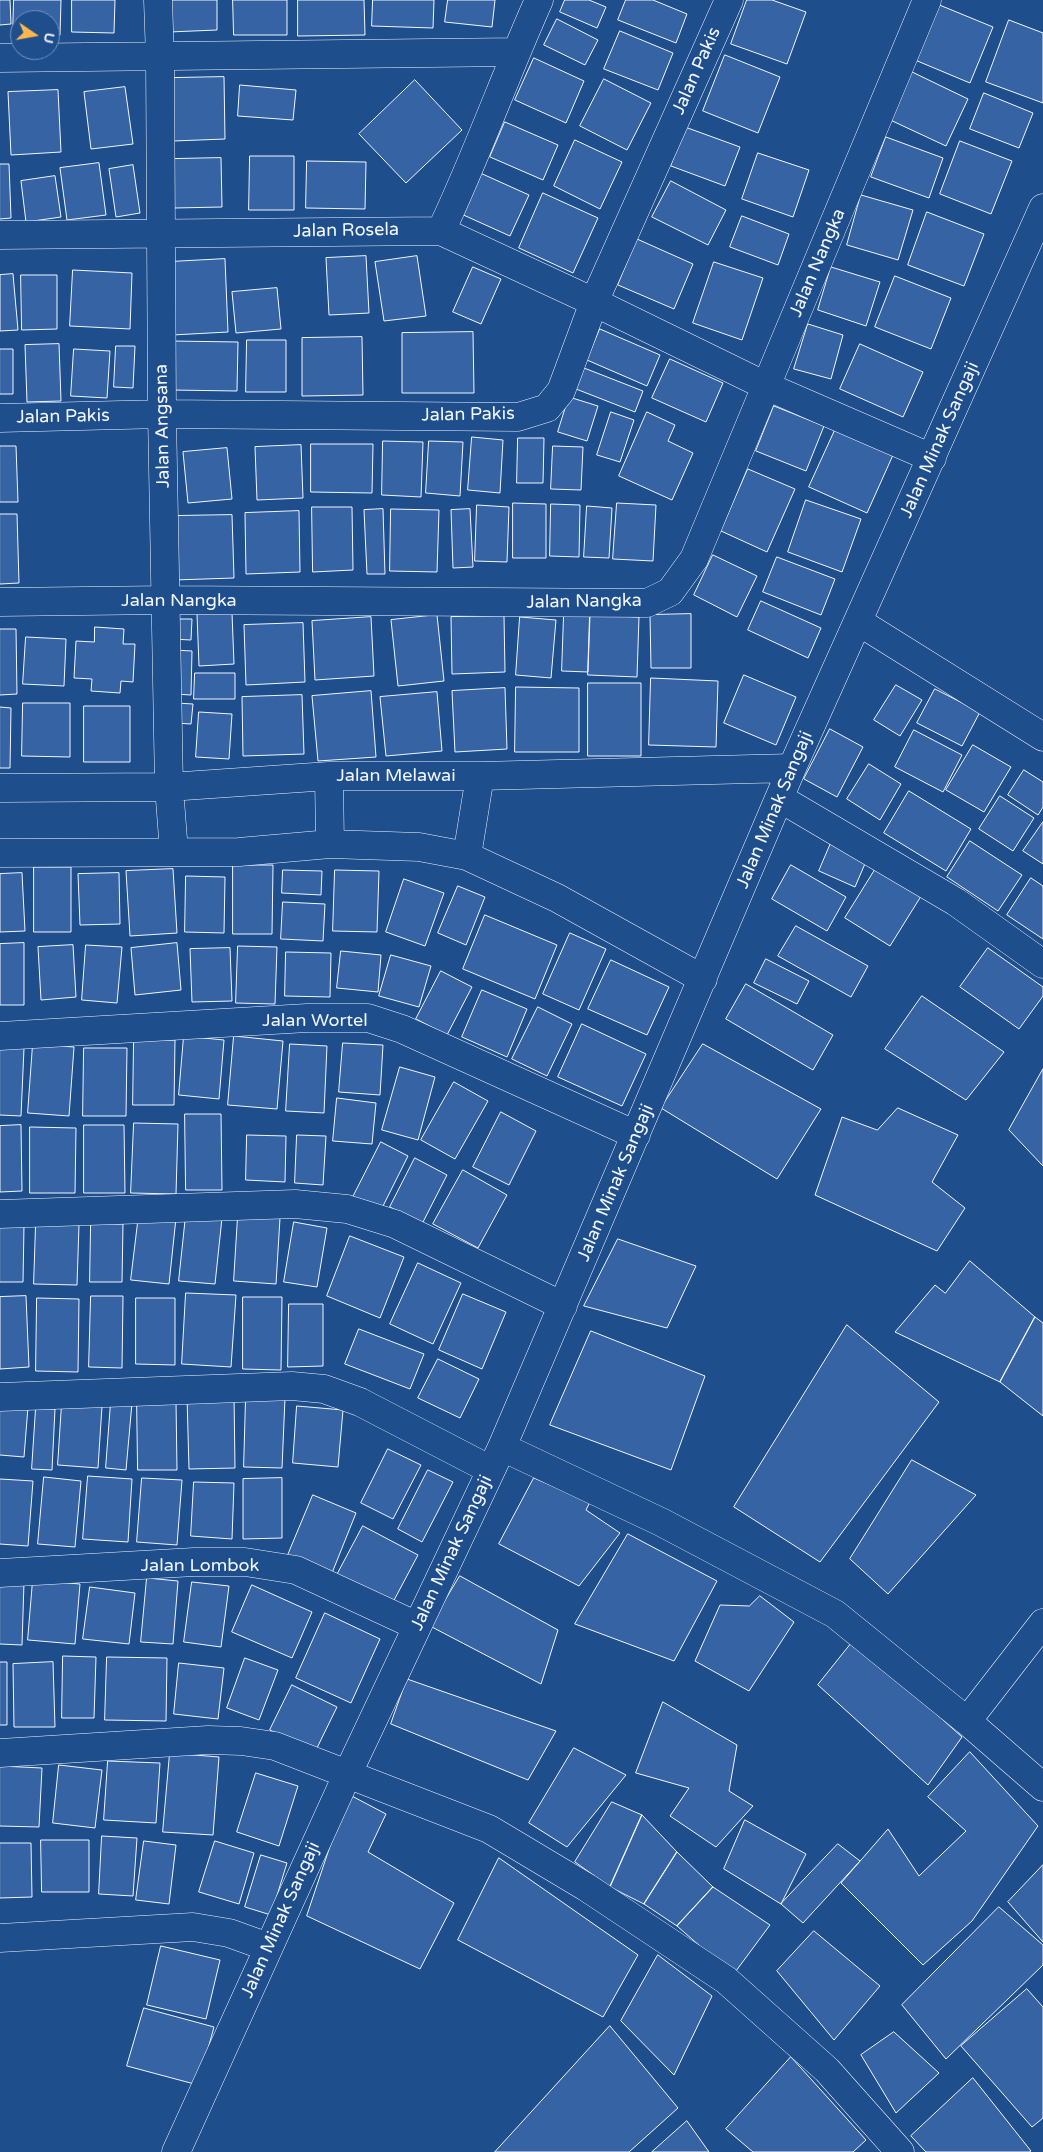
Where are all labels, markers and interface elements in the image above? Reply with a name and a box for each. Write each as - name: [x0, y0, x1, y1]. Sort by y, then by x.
- north arrow: [10, 10, 60, 60]
- street label: Jalan Pakis: [668, 24, 726, 118]
- text: U: [40, 31, 59, 45]
- street label: Jalan Nangka: [786, 206, 850, 320]
- street label: Jalan Rosela: [293, 219, 399, 243]
- street label: Jalan Minak Sangaji: [896, 359, 984, 521]
- street label: Jalan Angsana: [151, 364, 175, 488]
- street label: Jalan Pakis: [421, 403, 515, 427]
- street label: Jalan Pakis: [16, 405, 110, 429]
- street label: Jalan Nangka: [121, 590, 237, 612]
- street label: Jalan Nangka: [526, 590, 642, 614]
- street label: Jalan Minak Sangaji: [732, 728, 818, 892]
- street label: Jalan Melawai: [336, 765, 456, 787]
- street label: Jalan Wortel: [262, 1010, 368, 1032]
- street label: Jalan Minak Sangaji: [573, 1101, 659, 1265]
- street label: Jalan Minak Sangaji: [407, 1472, 497, 1634]
- street label: Jalan Lombok: [141, 1555, 259, 1577]
- street label: Jalan Minak Sangaji: [237, 1839, 325, 2001]

